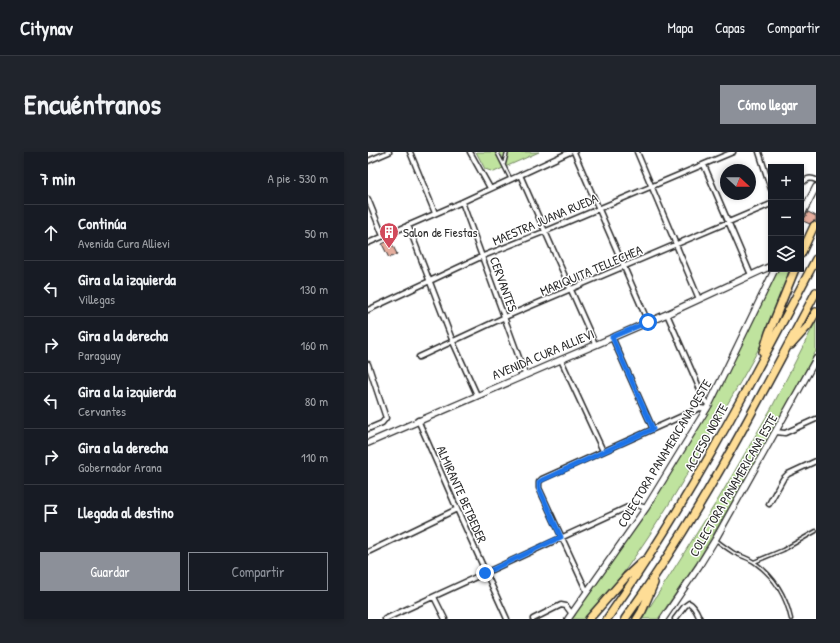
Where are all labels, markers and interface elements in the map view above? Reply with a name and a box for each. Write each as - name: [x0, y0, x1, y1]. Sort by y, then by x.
- text: Citynav: [20, 15, 73, 41]
- text: Mapa: [668, 18, 693, 37]
- text: Capas: [715, 18, 745, 37]
- text: Compartir: [767, 18, 820, 37]
- text: Encuéntranos: [24, 85, 161, 123]
- button: Cómo llegar: [720, 85, 816, 124]
- north arrow: [720, 164, 756, 200]
- map controls: [768, 164, 804, 272]
- button: +: [768, 164, 804, 200]
- text: 7 min: [40, 167, 75, 190]
- text: A pie · 530 m: [267, 169, 328, 187]
- street label: MAESTRA JUANA RUEDA: [489, 188, 601, 249]
- button: −: [768, 200, 804, 236]
- text: Continúa: [78, 213, 126, 234]
- building icon: Salon de Fiestas: [378, 221, 400, 249]
- icon: ahead: [40, 222, 62, 244]
- place label: Salon de Fiestas: [403, 223, 477, 241]
- text: 50 m: [305, 224, 328, 242]
- text: Avenida Cura Allievi: [78, 234, 170, 252]
- button: layers: [768, 236, 804, 272]
- street label: MARIQUITA TELLECHEA: [537, 240, 646, 300]
- street label: CERVANTES: [486, 254, 522, 314]
- text: Gira a la izquierda: [78, 269, 176, 290]
- icon: left: [40, 278, 62, 300]
- text: 130 m: [300, 280, 328, 298]
- text: Villegas: [78, 290, 115, 308]
- route start: [639, 313, 657, 331]
- street label: AVENIDA CURA ALLIEVI: [489, 324, 597, 384]
- text: Gira a la derecha: [78, 325, 168, 346]
- icon: right: [40, 334, 62, 356]
- text: 160 m: [300, 336, 328, 354]
- text: Paraguay: [78, 346, 121, 364]
- street label: COLECTORA PANAMERICANA OESTE: [613, 376, 715, 530]
- text: Gira a la izquierda: [78, 381, 176, 402]
- icon: left: [40, 390, 62, 412]
- text: 80 m: [305, 392, 328, 410]
- street label: ACCESO NORTE: [680, 400, 732, 474]
- text: Cervantes: [78, 402, 126, 420]
- street label: COLECTORA PANAMERICANA ESTE: [685, 410, 781, 560]
- text: Gira a la derecha: [78, 437, 168, 458]
- street label: ALMIRANTE BETBEDER: [433, 443, 492, 545]
- icon: right: [40, 446, 62, 468]
- text: 110 m: [301, 448, 328, 466]
- text: Gobernador Arana: [78, 458, 162, 476]
- icon: arrive: [40, 502, 62, 524]
- text: Llegada al destino: [78, 502, 174, 523]
- button: Guardar: [40, 552, 180, 591]
- button: Compartir: [188, 552, 328, 591]
- route end: [476, 564, 494, 582]

